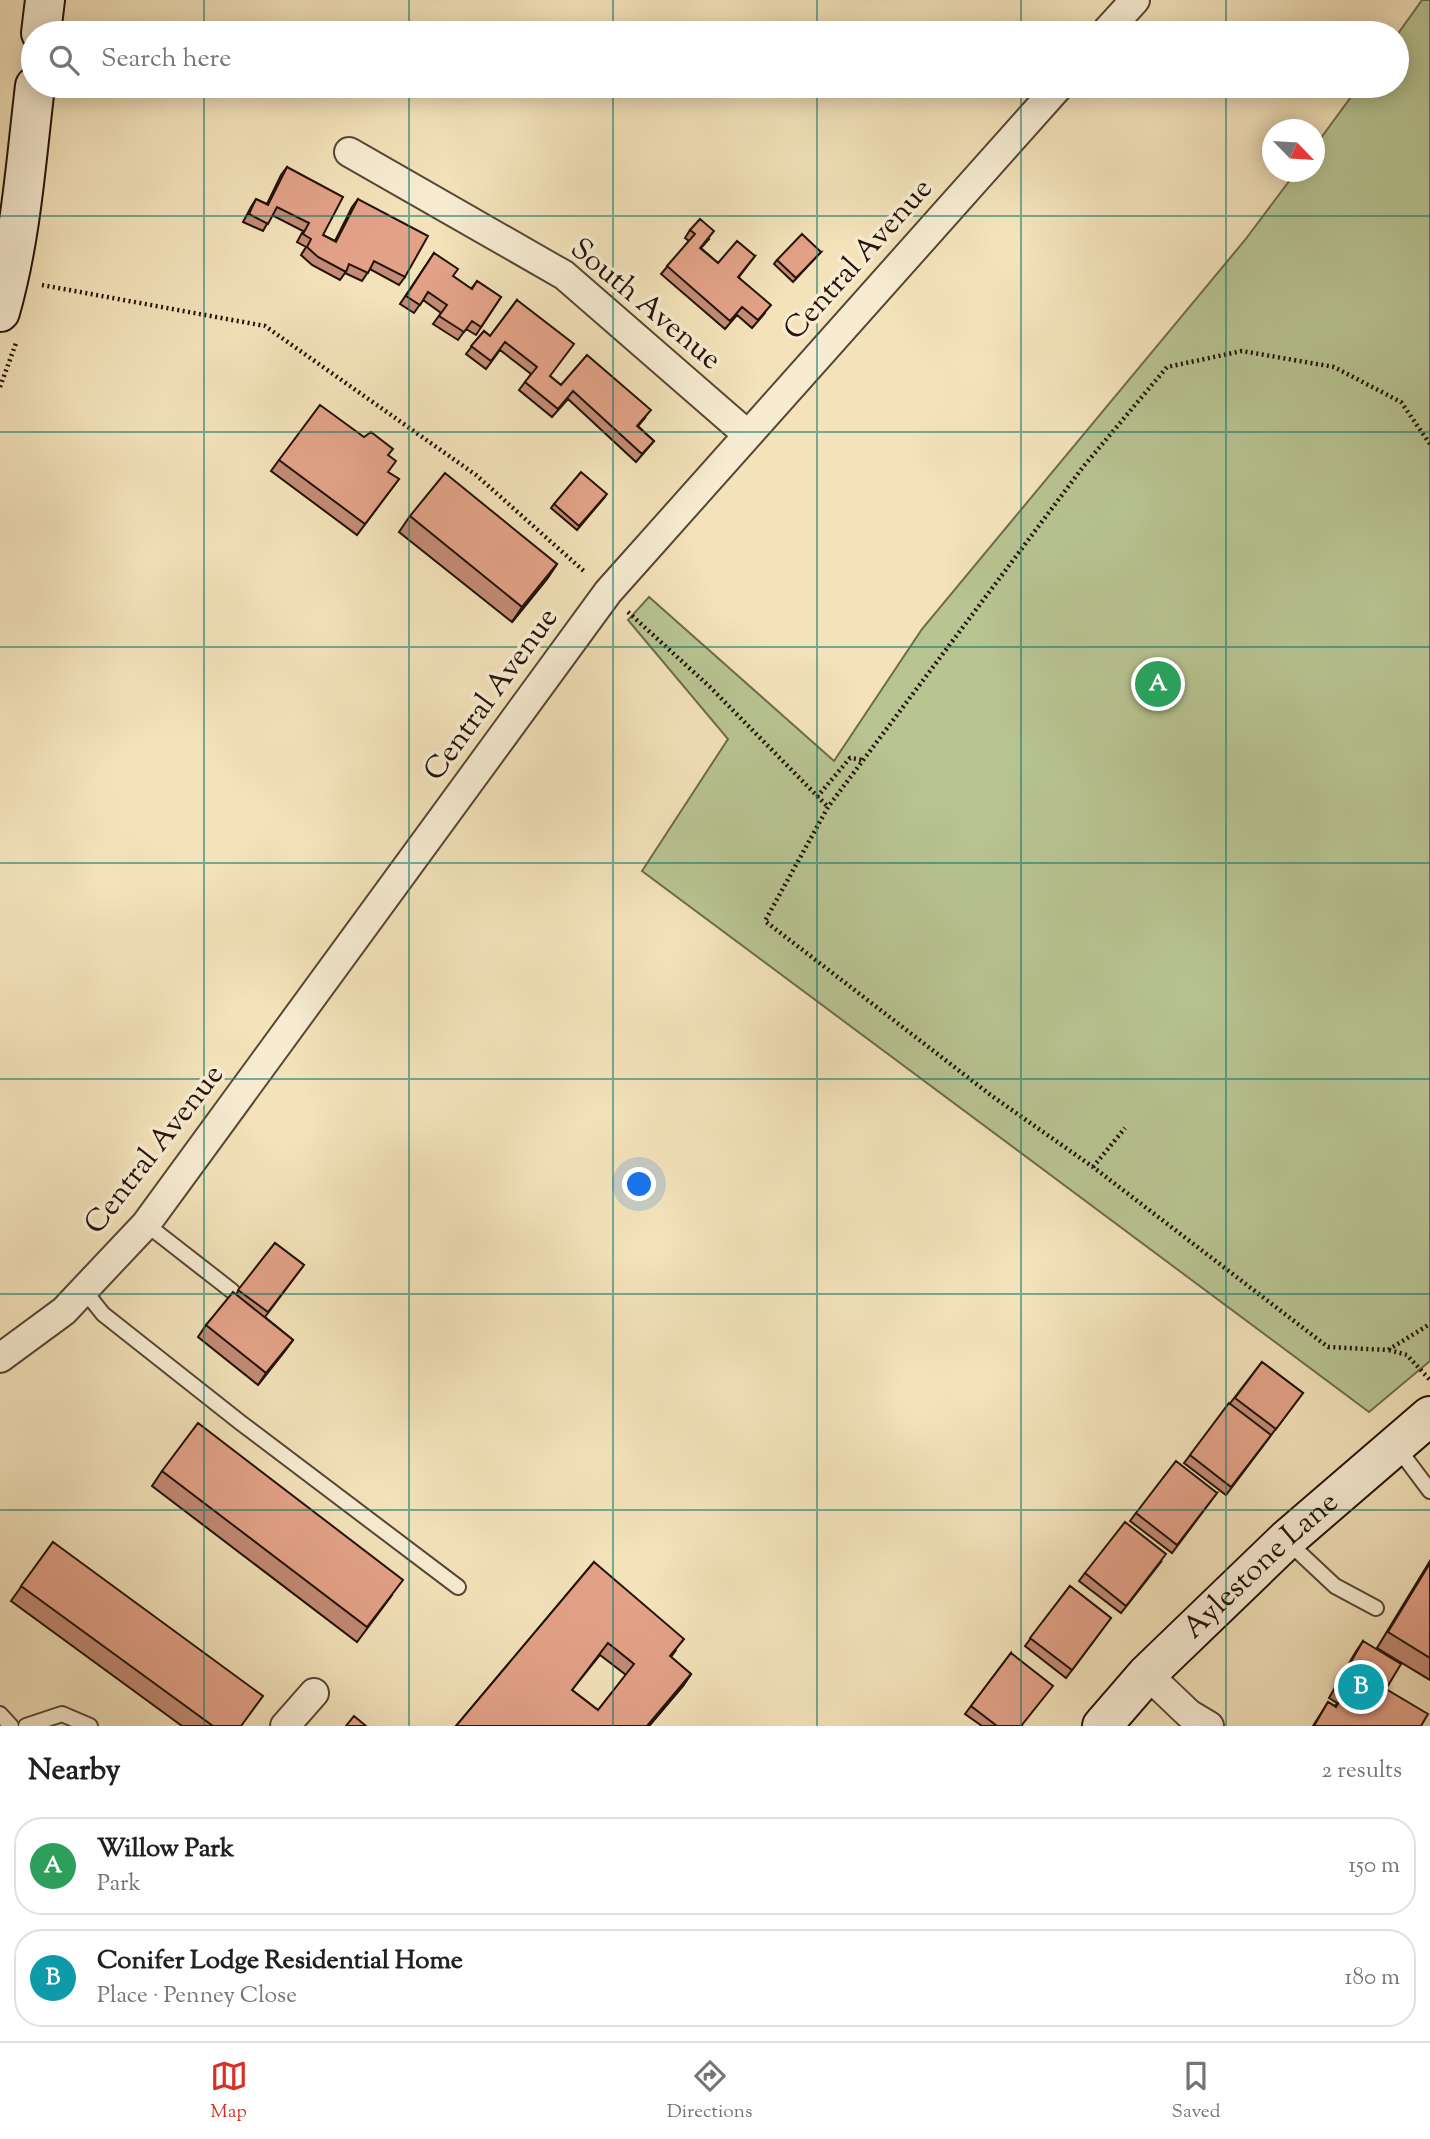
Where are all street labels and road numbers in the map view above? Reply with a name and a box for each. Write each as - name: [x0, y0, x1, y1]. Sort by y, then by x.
- street label: Central Avenue: [774, 169, 944, 351]
- street label: South Avenue: [560, 229, 730, 381]
- street label: Central Avenue: [414, 599, 570, 791]
- street label: Central Avenue: [75, 1056, 235, 1244]
- street label: Aylestone Lane: [1174, 1482, 1348, 1650]

